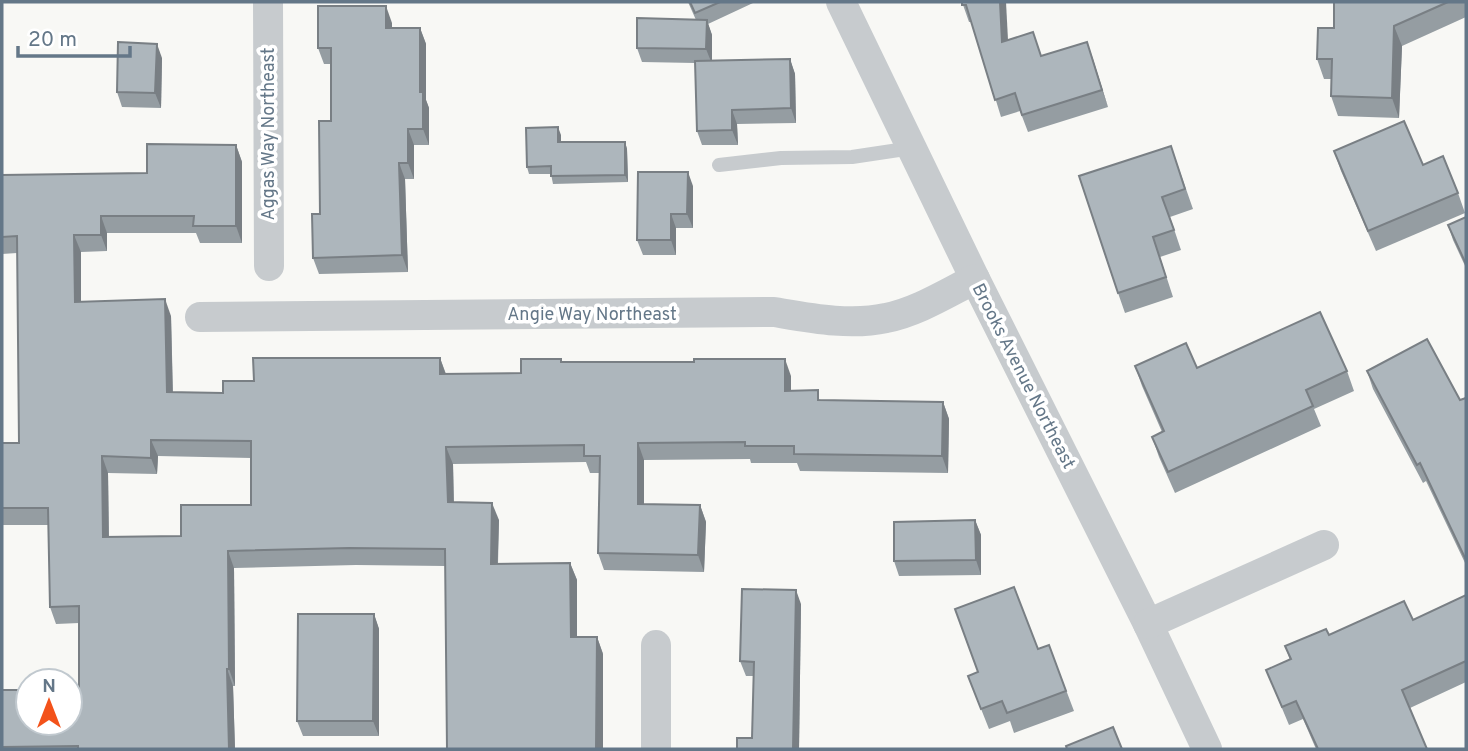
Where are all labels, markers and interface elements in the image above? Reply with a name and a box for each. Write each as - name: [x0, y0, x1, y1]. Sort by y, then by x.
- scale bar: [18, 14, 130, 58]
- text: 20 m: [28, 27, 77, 54]
- street label: Aggas Way Northeast: [258, 48, 281, 220]
- street label: Brooks Avenue Northeast: [966, 280, 1080, 473]
- street label: Angie Way Northeast: [507, 304, 677, 327]
- north arrow: [14, 667, 84, 737]
- text: N: [42, 675, 56, 699]

